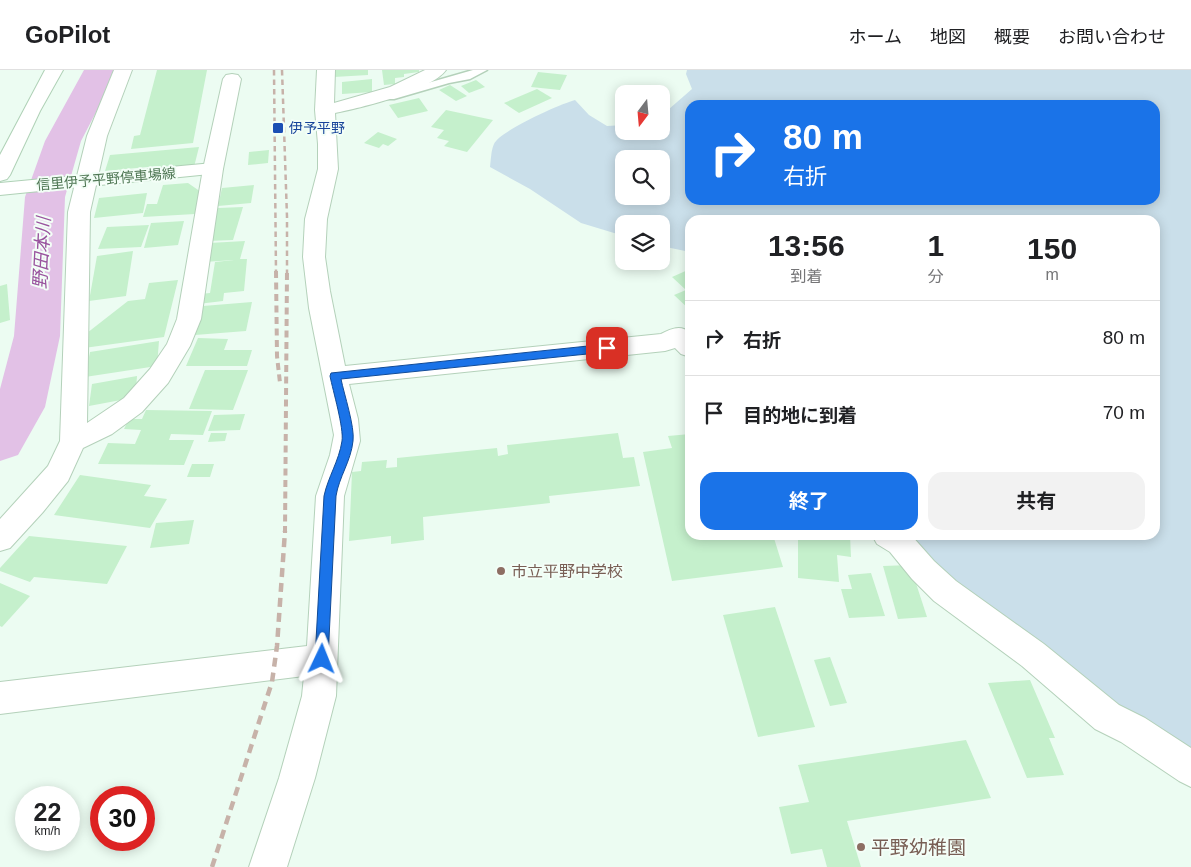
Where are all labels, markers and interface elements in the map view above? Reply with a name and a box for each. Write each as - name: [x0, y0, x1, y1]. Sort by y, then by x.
- text: GoPilot: [25, 21, 110, 48]
- text: ホーム: [849, 27, 902, 47]
- text: 地図: [930, 27, 966, 47]
- text: 概要: [994, 27, 1030, 47]
- text: お問い合わせ: [1058, 27, 1166, 47]
- north arrow: [615, 85, 670, 140]
- map controls: [615, 85, 670, 270]
- text: 80 m: [783, 117, 863, 156]
- place label: 伊予平野: [289, 120, 345, 136]
- icon: right: [700, 120, 765, 185]
- marker: 伊予平野: [271, 121, 285, 135]
- button: search: [615, 150, 670, 205]
- text: 右折: [783, 164, 827, 189]
- street label: 信里伊予平野停車場線: [36, 165, 176, 193]
- water label: 野田本川: [30, 215, 54, 289]
- button: layers: [615, 215, 670, 270]
- text: 13:56: [768, 229, 845, 262]
- text: 1: [927, 229, 944, 262]
- text: 150: [1027, 232, 1077, 265]
- text: m: [1045, 266, 1059, 283]
- text: 到着: [790, 268, 822, 285]
- text: 分: [928, 268, 944, 285]
- icon: right: [700, 324, 728, 352]
- pin: [586, 327, 628, 369]
- text: 80 m: [1103, 327, 1145, 348]
- text: 右折: [743, 330, 781, 351]
- icon: arrive: [593, 334, 621, 362]
- icon: arrive: [700, 399, 728, 427]
- text: 70 m: [1103, 402, 1145, 423]
- text: 目的地に到着: [743, 405, 857, 426]
- button: 終了: [700, 472, 918, 530]
- button: 共有: [928, 472, 1145, 530]
- place label: 市立平野中学校: [511, 563, 623, 580]
- marker: 市立平野中学校: [495, 565, 507, 577]
- position arrow: [295, 632, 347, 684]
- speed limit sign: 30: [90, 786, 155, 851]
- text: 22: [34, 798, 61, 826]
- text: km/h: [34, 824, 61, 838]
- place label: 平野幼稚園: [871, 837, 966, 858]
- marker: 平野幼稚園: [855, 841, 867, 853]

